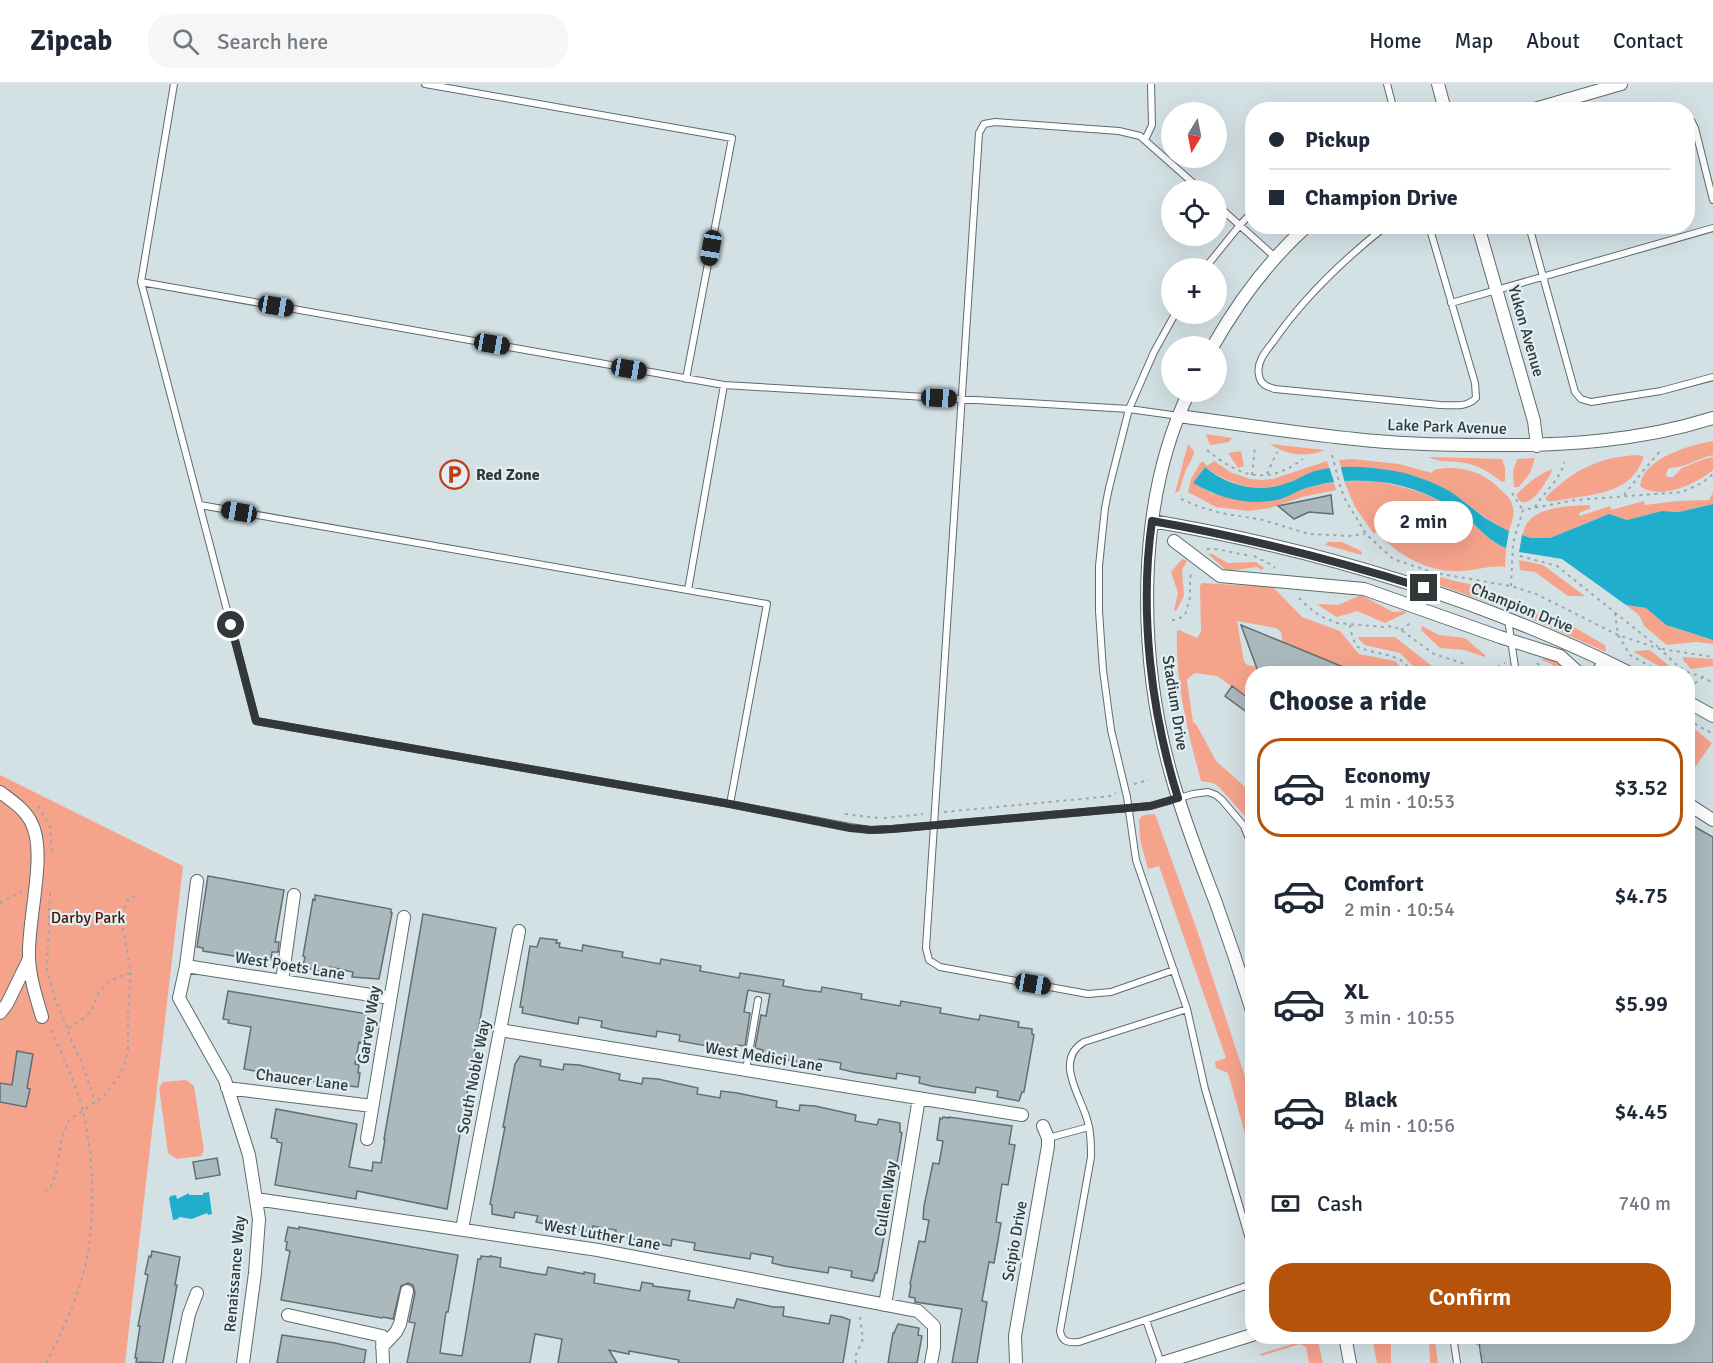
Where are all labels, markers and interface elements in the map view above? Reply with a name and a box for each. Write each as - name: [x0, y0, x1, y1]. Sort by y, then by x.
- search box: [148, 14, 568, 68]
- text: Zipcab: [30, 24, 112, 58]
- icon: search: [169, 25, 202, 58]
- text: Search here: [217, 28, 328, 55]
- text: Home: [1369, 28, 1422, 54]
- text: Map: [1455, 28, 1493, 54]
- text: About: [1526, 28, 1580, 54]
- text: Contact: [1613, 28, 1683, 54]
- north arrow: [1161, 102, 1227, 168]
- map controls: [1161, 102, 1227, 402]
- text: Pickup: [1305, 126, 1370, 153]
- button: locate: [1161, 180, 1227, 246]
- text: Champion Drive: [1305, 184, 1458, 211]
- car: [699, 229, 723, 267]
- button: +: [1161, 258, 1227, 324]
- street label: Yukon Avenue: [1503, 283, 1549, 379]
- car: [257, 294, 295, 318]
- car: [473, 332, 511, 356]
- button: −: [1161, 336, 1227, 402]
- car: [610, 357, 648, 381]
- car: [921, 388, 957, 408]
- street label: Lake Park Avenue: [1387, 415, 1507, 439]
- parking icon: Red Zone: [439, 459, 471, 491]
- place label: Red Zone: [476, 465, 540, 485]
- car: [220, 500, 258, 524]
- callout: 2 min: [1374, 501, 1474, 543]
- text: 2 min: [1400, 509, 1447, 534]
- route end: [1410, 574, 1437, 601]
- street label: Champion Drive: [1468, 578, 1576, 638]
- route start: [217, 611, 244, 638]
- street label: Stadium Drive: [1158, 654, 1192, 752]
- text: Choose a ride: [1269, 685, 1427, 718]
- icon: car: [1272, 761, 1326, 815]
- text: Economy: [1344, 762, 1430, 789]
- text: $3.52: [1614, 774, 1668, 801]
- text: 1 min · 10:53: [1344, 789, 1455, 814]
- icon: car: [1272, 869, 1326, 923]
- text: Comfort: [1344, 870, 1424, 897]
- text: $4.75: [1614, 882, 1668, 909]
- text: 2 min · 10:54: [1344, 897, 1455, 922]
- park label: Darby Park: [51, 908, 125, 928]
- street label: West Poets Lane: [234, 947, 346, 985]
- car: [1014, 972, 1052, 996]
- icon: car: [1272, 977, 1326, 1031]
- text: XL: [1344, 978, 1369, 1005]
- street label: Garvey Way: [353, 984, 385, 1066]
- text: $5.99: [1614, 990, 1668, 1017]
- text: 3 min · 10:55: [1344, 1005, 1455, 1030]
- street label: South Noble Way: [453, 1018, 495, 1136]
- street label: West Medici Lane: [703, 1038, 825, 1076]
- street label: Chaucer Lane: [255, 1064, 349, 1096]
- icon: car: [1272, 1085, 1326, 1139]
- text: Black: [1344, 1086, 1398, 1113]
- text: $4.45: [1614, 1098, 1668, 1125]
- text: 4 min · 10:56: [1344, 1113, 1455, 1138]
- street label: Cullen Way: [870, 1159, 902, 1238]
- icon: cash: [1269, 1187, 1302, 1220]
- text: Cash: [1317, 1190, 1363, 1217]
- text: 740 m: [1618, 1191, 1671, 1216]
- street label: Scipio Drive: [998, 1199, 1032, 1283]
- street label: Renaissance Way: [220, 1214, 250, 1333]
- street label: West Luther Lane: [542, 1215, 662, 1255]
- button: Confirm: [1269, 1263, 1671, 1332]

